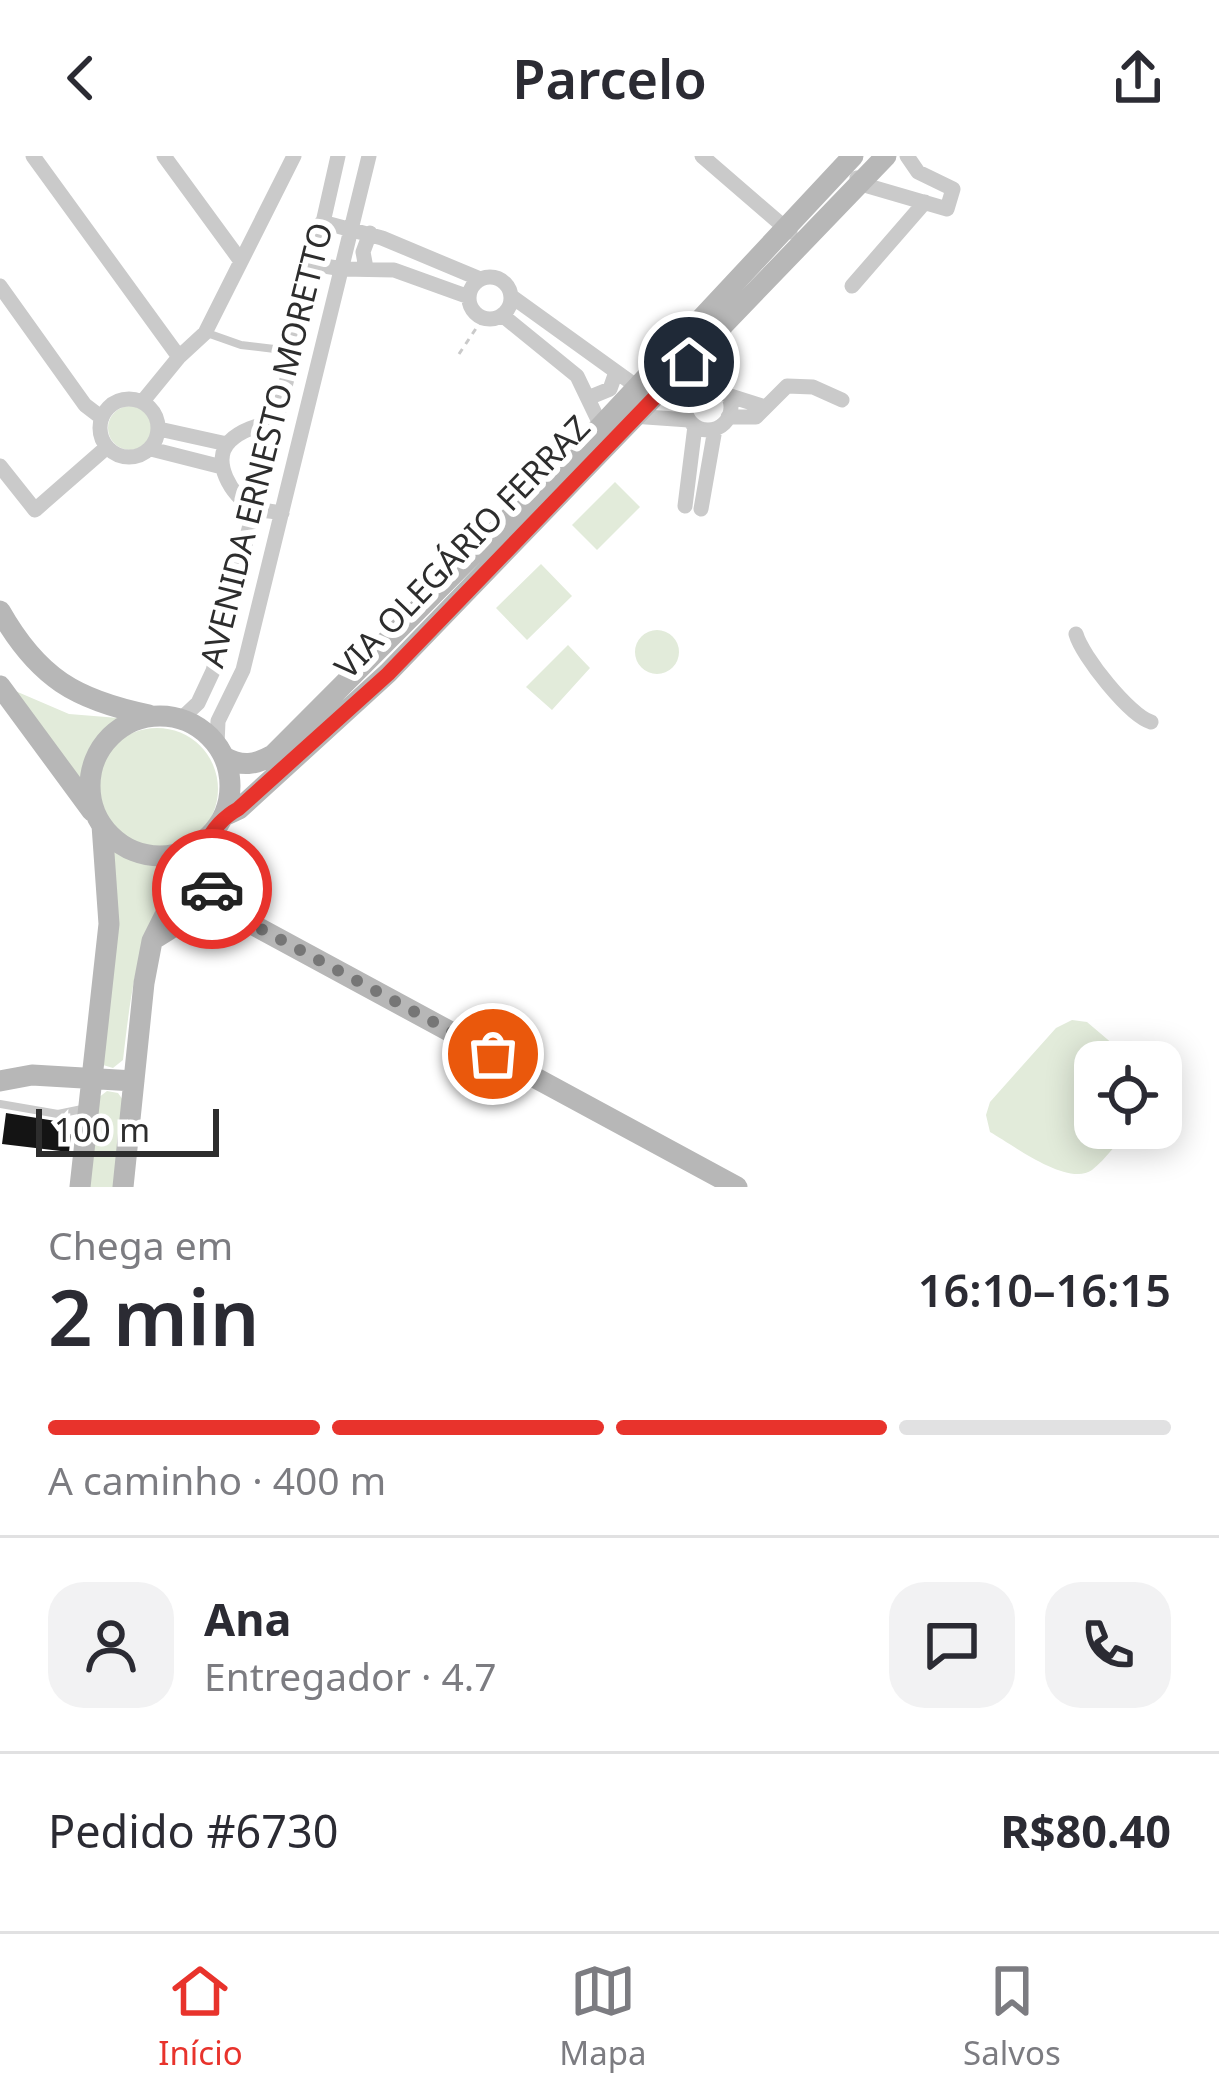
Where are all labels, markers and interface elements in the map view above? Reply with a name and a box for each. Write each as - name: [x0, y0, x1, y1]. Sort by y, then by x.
- text: Parcelo: [512, 41, 707, 115]
- icon: back: [48, 45, 114, 111]
- icon: share: [1105, 45, 1171, 111]
- street label: AVENIDA ERNESTO MORETTO: [188, 218, 343, 672]
- pin: [638, 311, 740, 413]
- icon: home: [656, 329, 722, 395]
- street label: VIA OLEGÁRIO FERRAZ: [324, 405, 599, 688]
- courier: [152, 829, 272, 949]
- icon: car: [179, 856, 245, 922]
- pin: [442, 1003, 544, 1105]
- icon: bag: [460, 1021, 526, 1087]
- map controls: [1074, 1041, 1182, 1149]
- button: locate: [1074, 1041, 1182, 1149]
- scale bar: [36, 1103, 219, 1156]
- text: 100 m: [54, 1107, 150, 1152]
- text: Chega em: [48, 1218, 233, 1271]
- text: 16:10–16:15: [918, 1259, 1171, 1320]
- text: 2 min: [48, 1263, 260, 1369]
- text: A caminho · 400 m: [48, 1453, 386, 1506]
- button: person: [48, 1582, 174, 1708]
- button: chat: [889, 1582, 1015, 1708]
- button: phone: [1045, 1582, 1171, 1708]
- text: Ana: [204, 1588, 291, 1649]
- text: Entregador · 4.7: [204, 1649, 497, 1702]
- text: Pedido #6730: [48, 1800, 339, 1861]
- text: R$80.40: [1000, 1800, 1171, 1861]
- tab: Início: [158, 1958, 243, 2075]
- tab: Mapa: [559, 1958, 646, 2075]
- tab: Salvos: [963, 1958, 1061, 2075]

